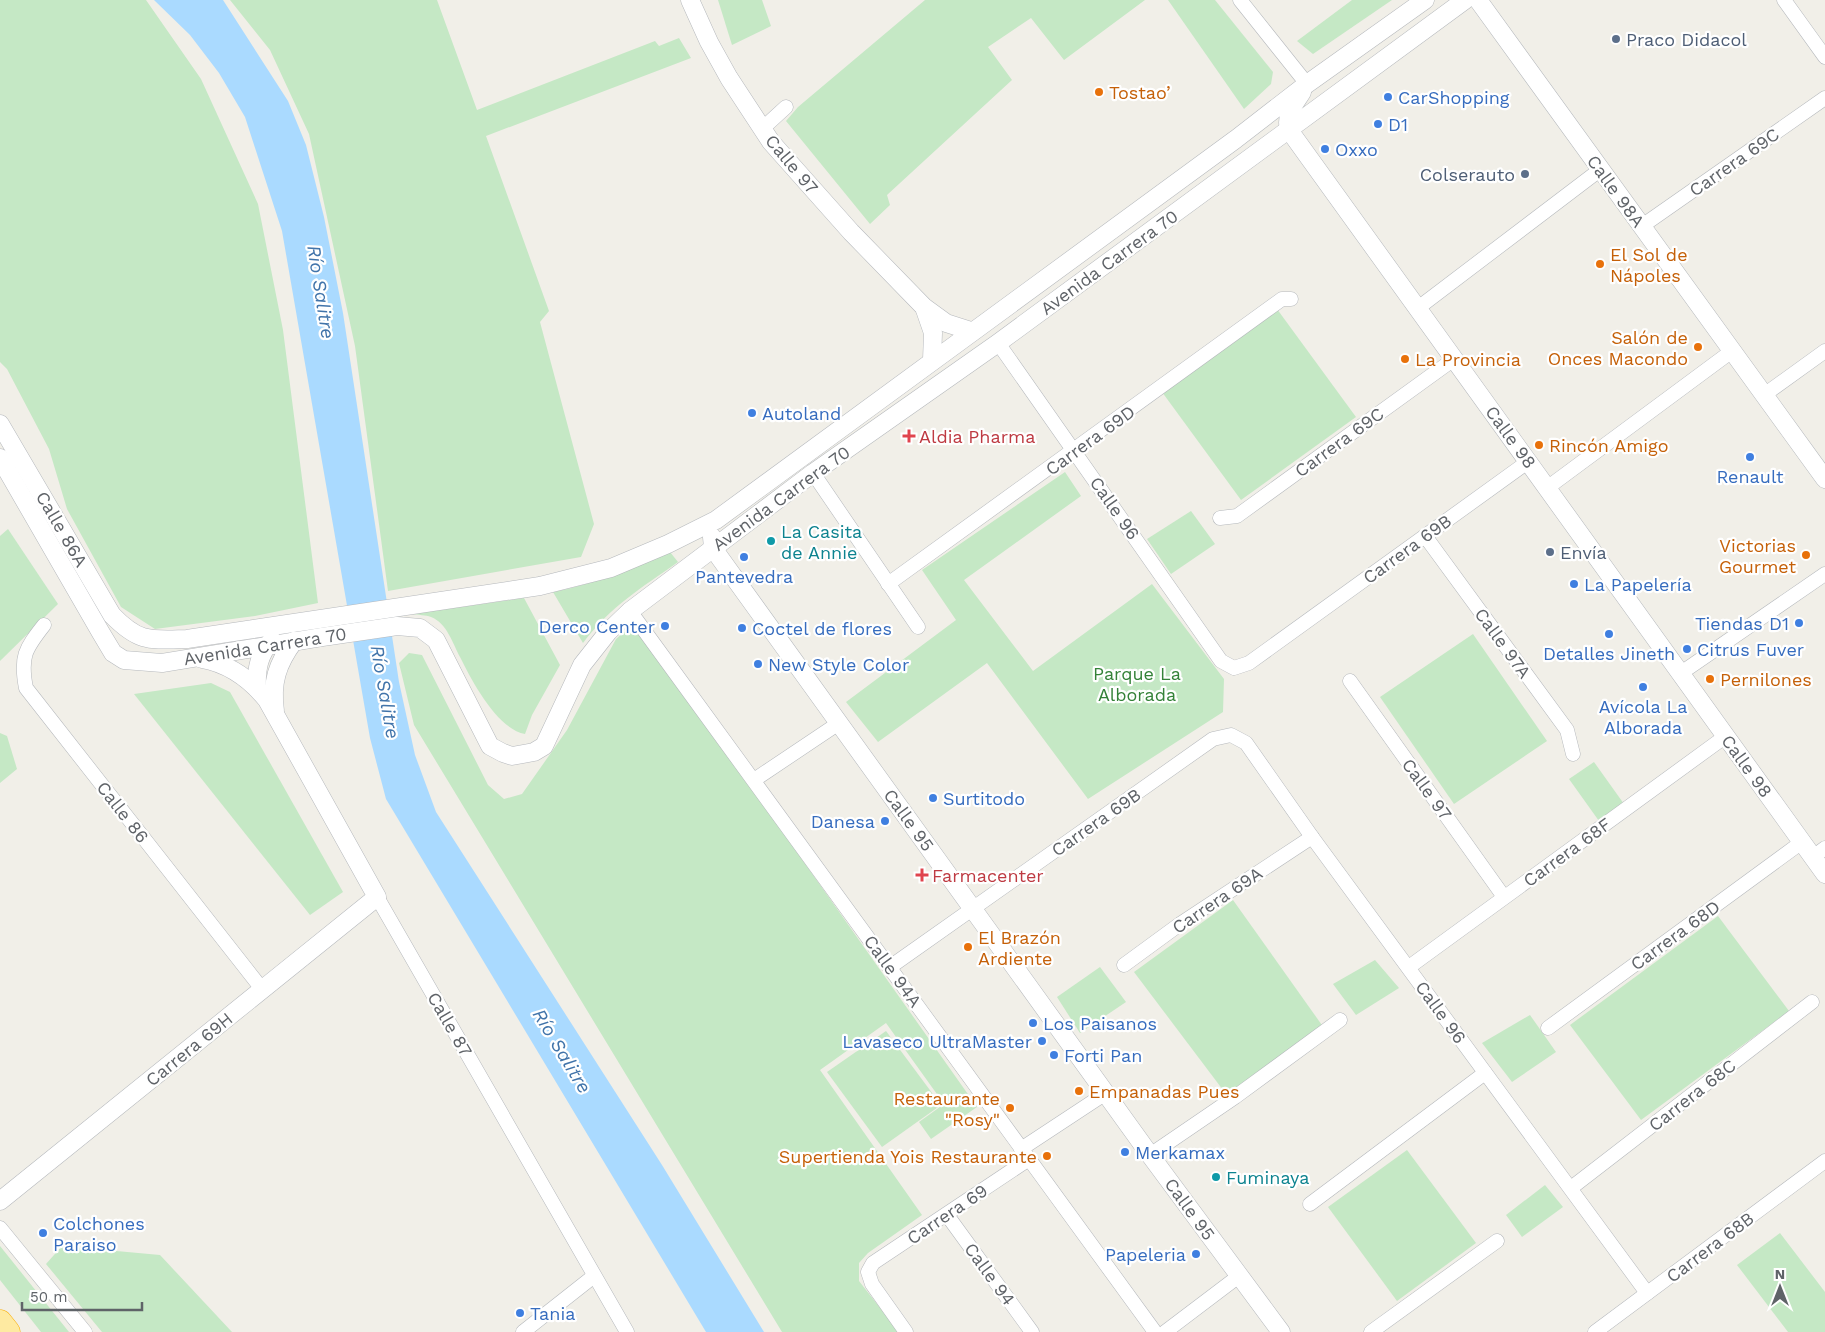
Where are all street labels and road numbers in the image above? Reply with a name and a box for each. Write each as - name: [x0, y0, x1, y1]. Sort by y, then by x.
- street label: Carrera 69C: [1685, 123, 1783, 201]
- street label: Calle 97: [761, 130, 823, 198]
- street label: Calle 98A: [1583, 151, 1649, 231]
- street label: Avenida Carrera 70: [1036, 205, 1182, 319]
- street label: Carrera 69D: [1041, 401, 1139, 479]
- street label: Calle 98: [1481, 402, 1541, 472]
- street label: Carrera 69C: [1290, 403, 1388, 481]
- street label: Avenida Carrera 70: [708, 441, 854, 555]
- street label: Calle 96: [1086, 472, 1144, 544]
- street label: Calle 86A: [32, 487, 92, 571]
- street label: Carrera 69B: [1359, 510, 1455, 588]
- street label: Calle 97A: [1470, 604, 1536, 682]
- street label: Avenida Carrera 70: [182, 623, 348, 669]
- street label: Calle 98: [1717, 731, 1777, 801]
- street label: Calle 97: [1398, 754, 1456, 824]
- street label: Calle 86: [93, 777, 153, 847]
- street label: Carrera 69B: [1047, 784, 1145, 860]
- street label: Calle 95: [879, 785, 939, 855]
- street label: Carrera 68F: [1519, 813, 1615, 891]
- street label: Carrera 69A: [1168, 862, 1266, 938]
- street label: Carrera 68D: [1626, 896, 1724, 974]
- street label: Calle 94A: [860, 931, 926, 1011]
- street label: Calle 96: [1411, 977, 1471, 1047]
- street label: Calle 87: [423, 988, 477, 1060]
- street label: Carrera 69H: [141, 1008, 237, 1090]
- street label: Carrera 68C: [1644, 1054, 1740, 1136]
- street label: Calle 95: [1160, 1174, 1220, 1244]
- street label: Carrera 69: [903, 1179, 991, 1249]
- street label: Carrera 68B: [1662, 1207, 1758, 1287]
- street label: Calle 94: [960, 1239, 1020, 1309]

